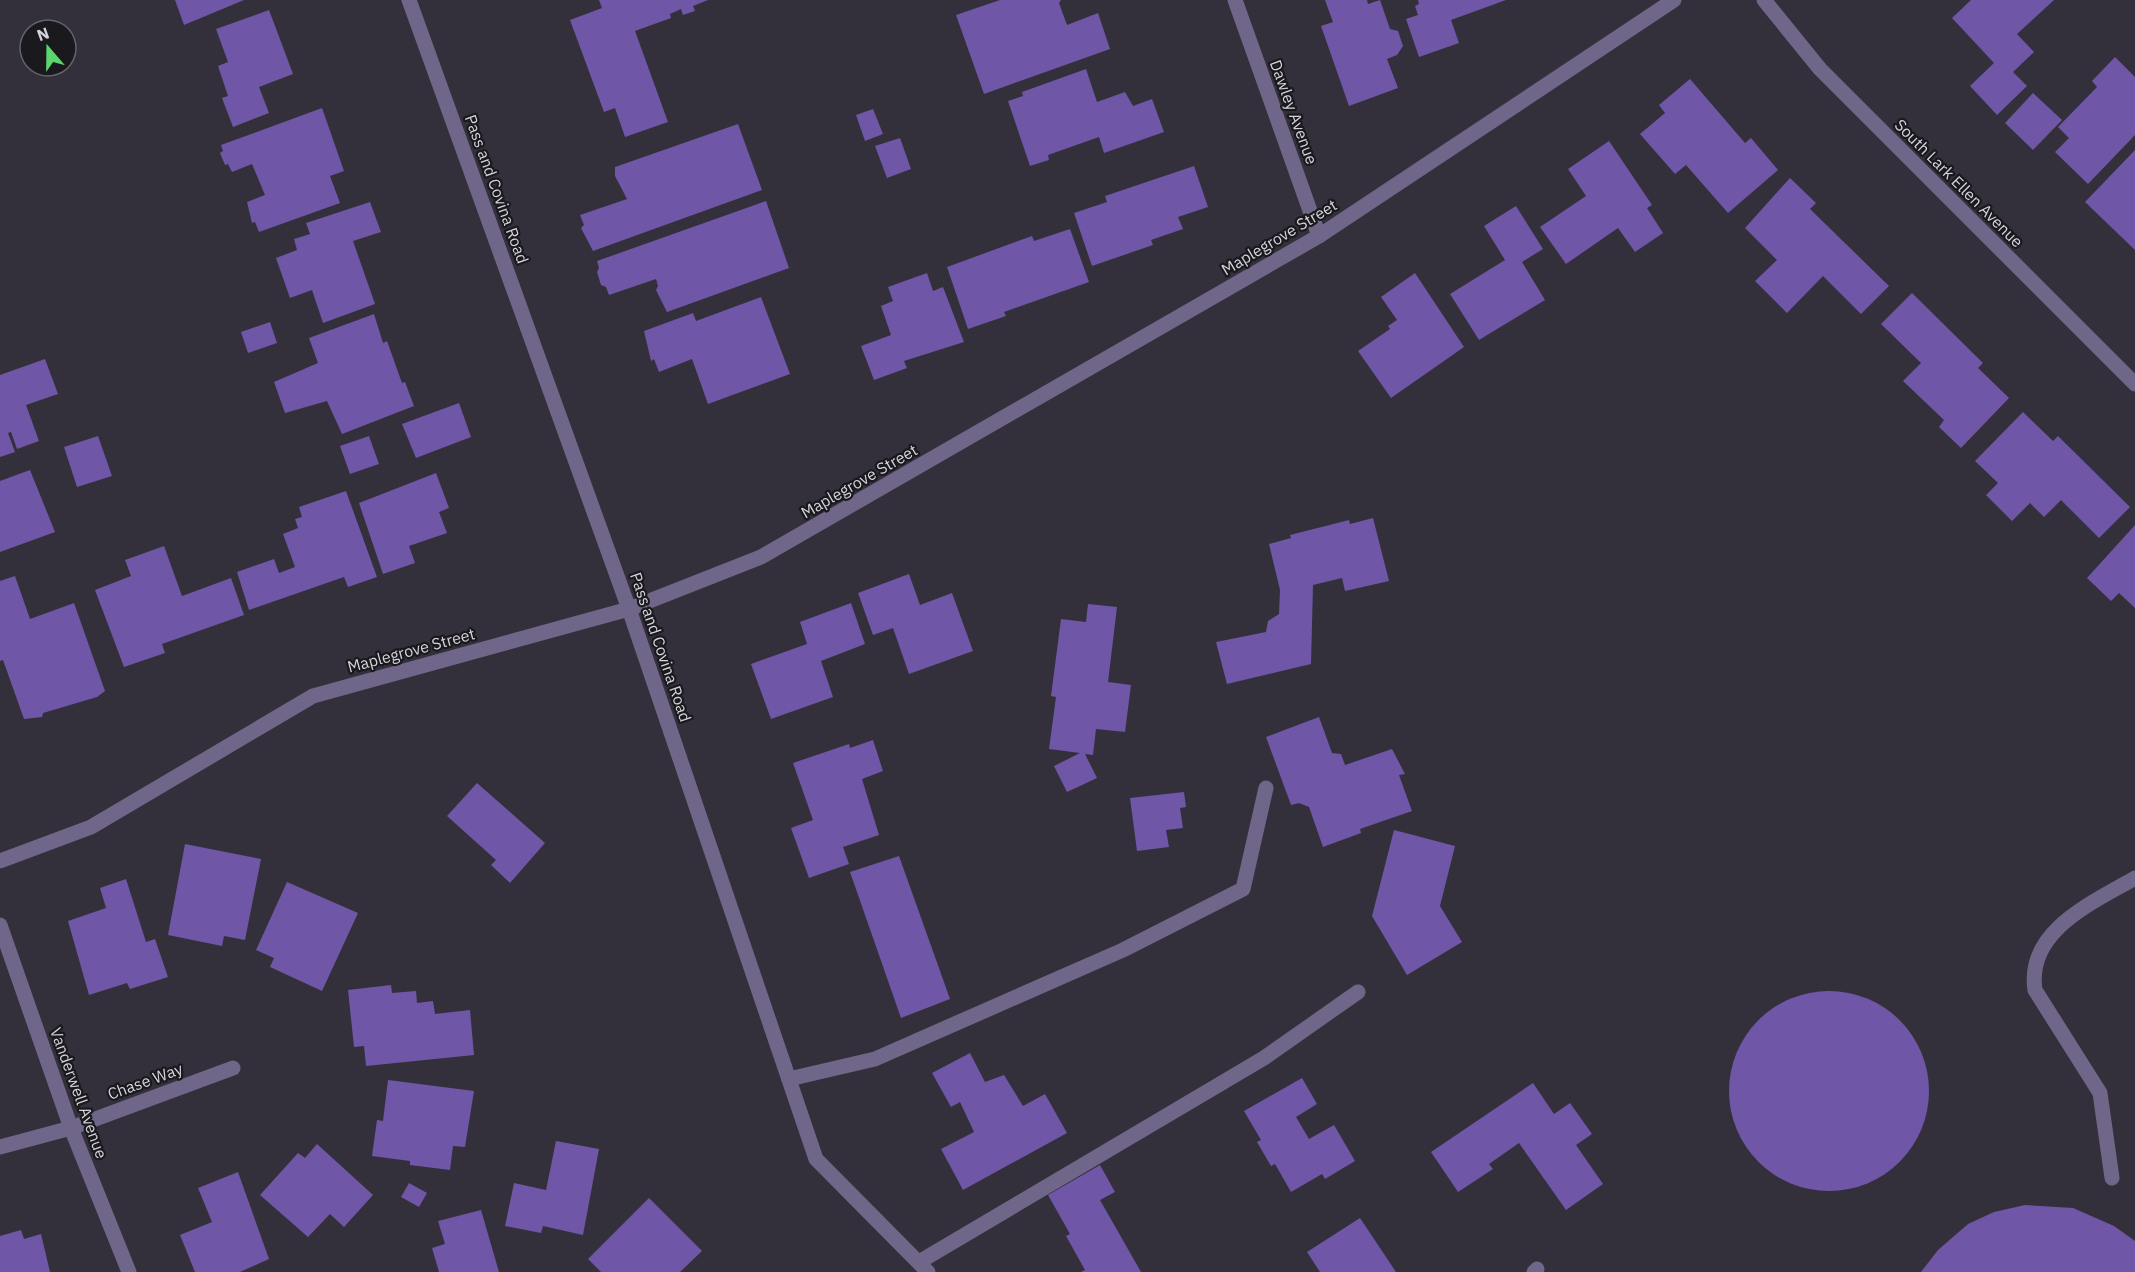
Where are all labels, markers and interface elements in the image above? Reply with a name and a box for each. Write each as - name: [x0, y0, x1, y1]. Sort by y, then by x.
- north arrow: [18, 18, 78, 78]
- text: N: [34, 23, 52, 45]
- street label: Dawley Avenue: [1266, 57, 1322, 167]
- street label: Pass and Covina Road: [461, 112, 533, 266]
- street label: South Lark Ellen Avenue: [1891, 115, 2028, 252]
- street label: Maplegrove Street: [1218, 195, 1340, 279]
- street label: Maplegrove Street: [797, 440, 921, 522]
- street label: Pass and Covina Road: [626, 570, 696, 724]
- street label: Maplegrove Street: [345, 623, 477, 677]
- street label: Vanderwell Avenue: [46, 1025, 112, 1161]
- street label: Chase Way: [105, 1058, 185, 1104]

